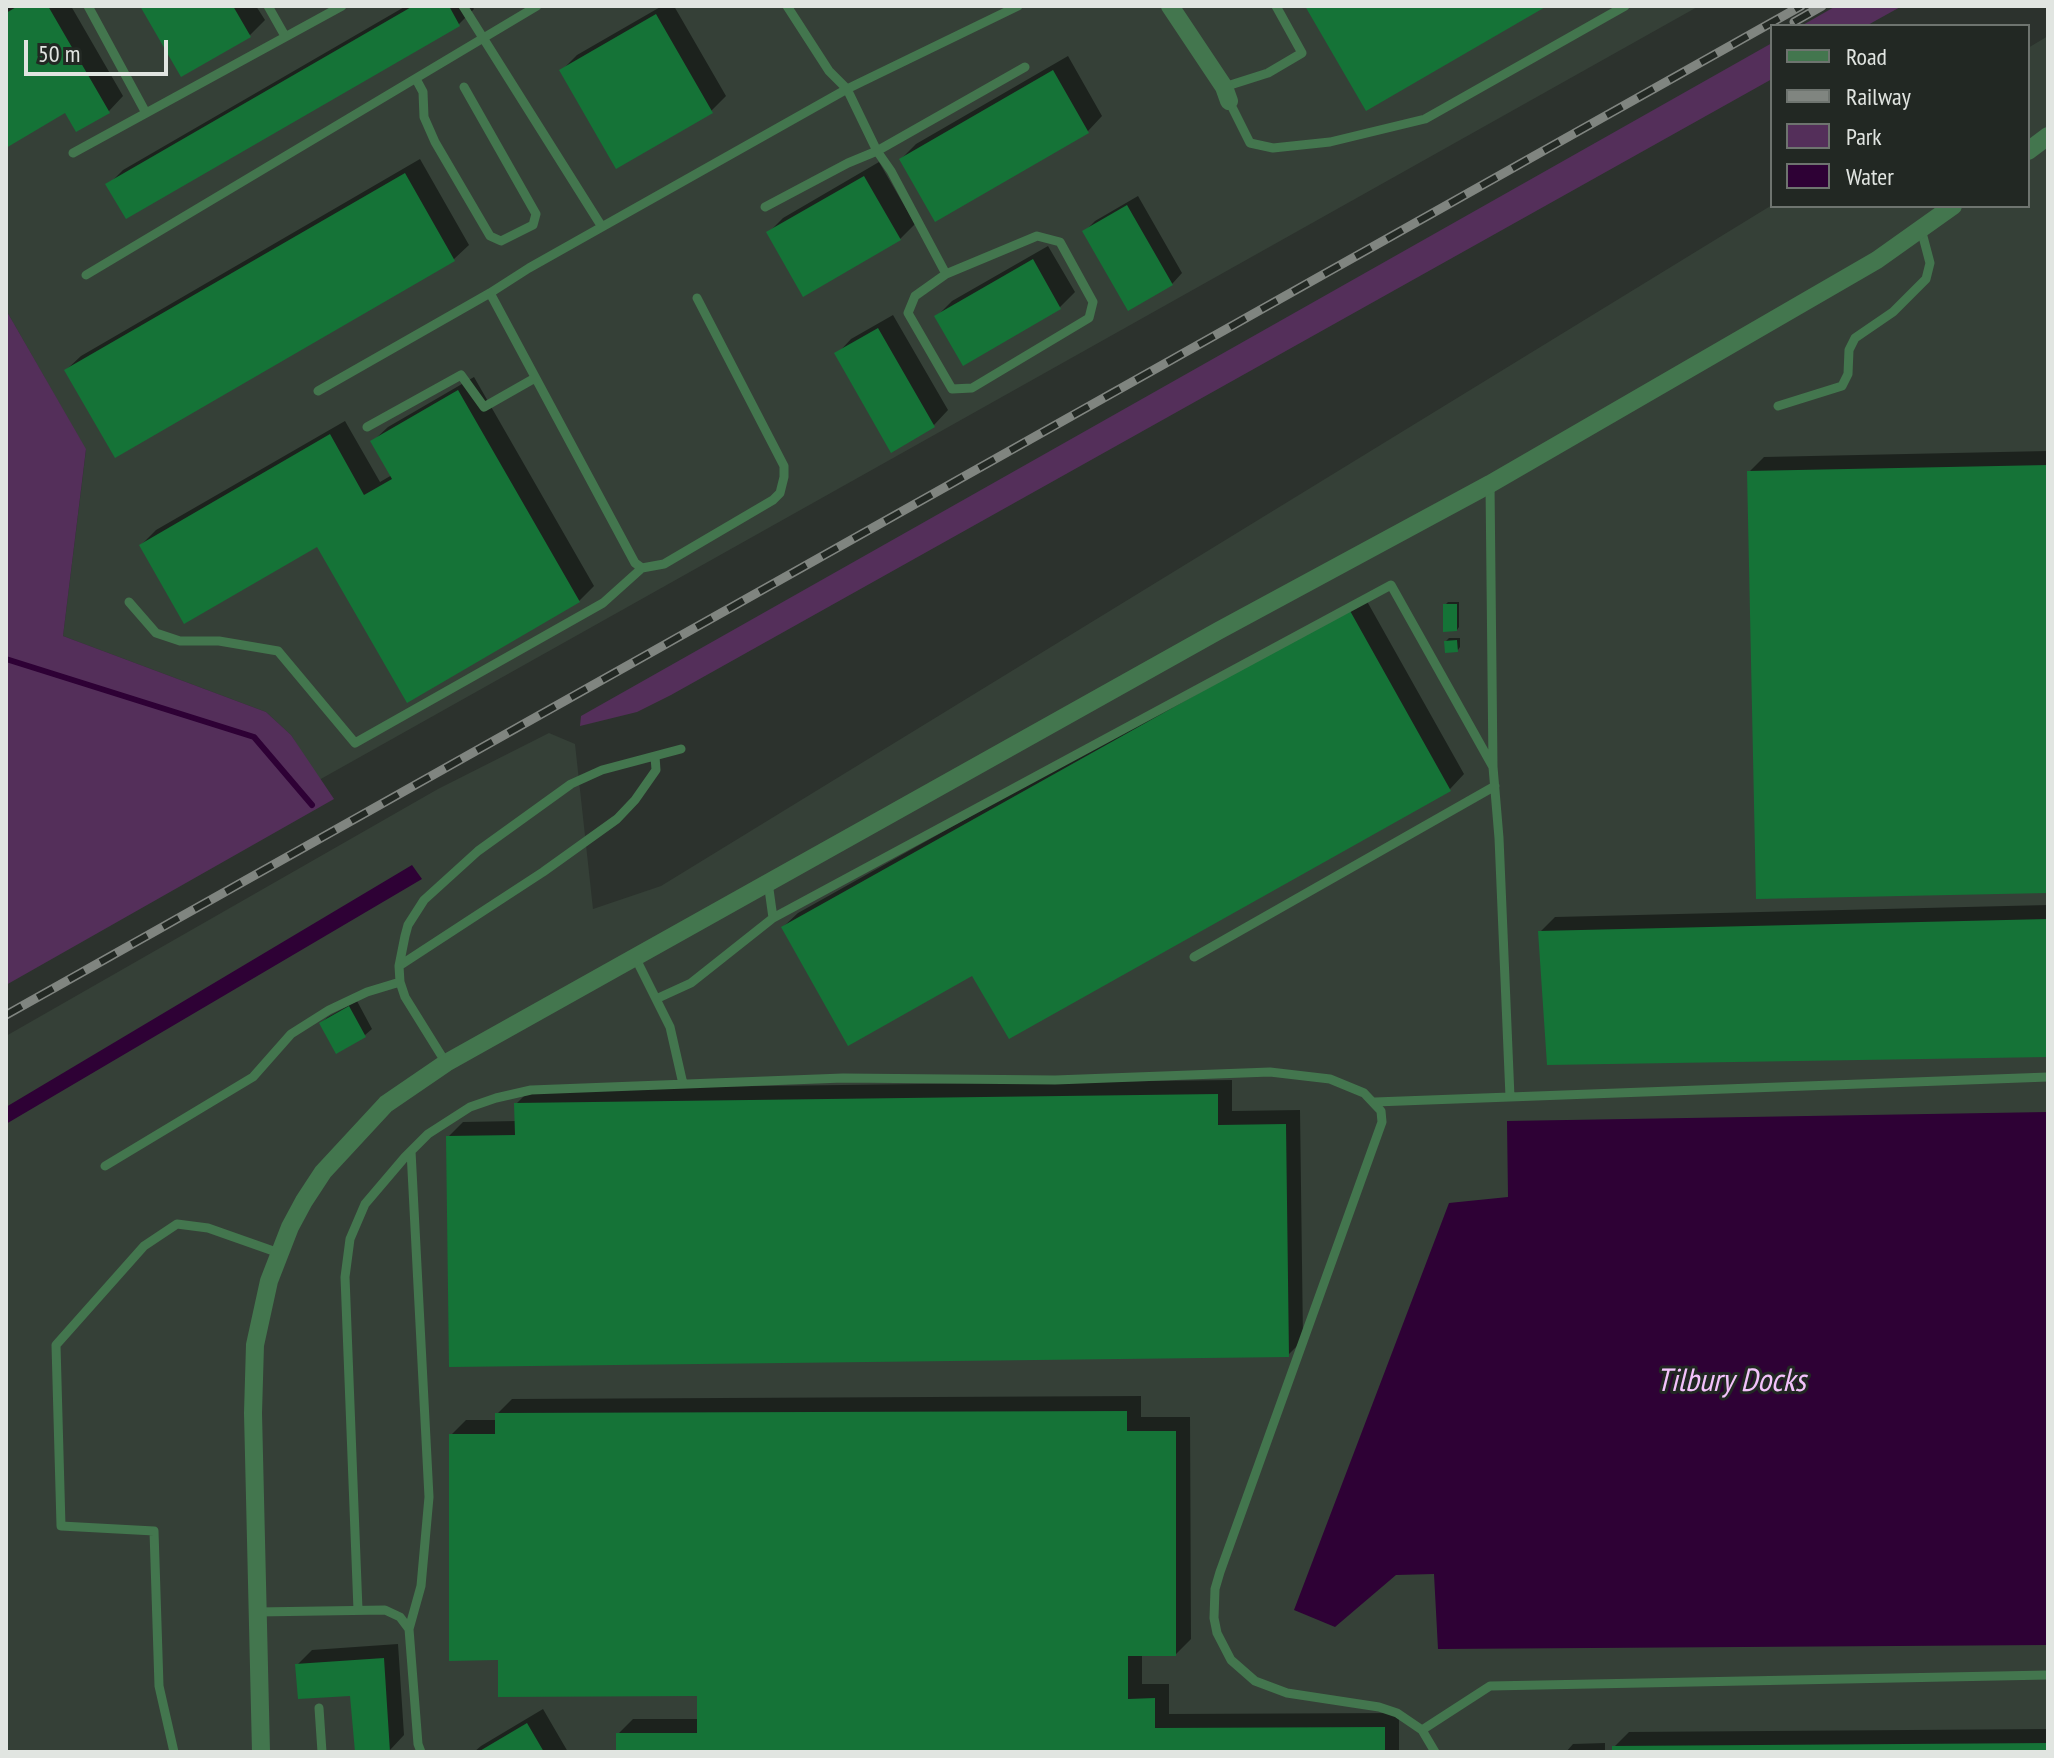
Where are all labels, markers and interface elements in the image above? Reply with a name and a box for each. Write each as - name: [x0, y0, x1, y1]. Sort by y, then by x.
- scale bar: [28, 24, 172, 74]
- legend: [1770, 24, 2030, 208]
- text: 50 m: [38, 38, 80, 69]
- text: Road: [1846, 41, 1887, 72]
- text: Railway: [1846, 81, 1911, 112]
- text: Park: [1846, 121, 1882, 152]
- text: Water: [1846, 161, 1894, 192]
- water label: Tilbury Docks: [1656, 1363, 1806, 1401]

